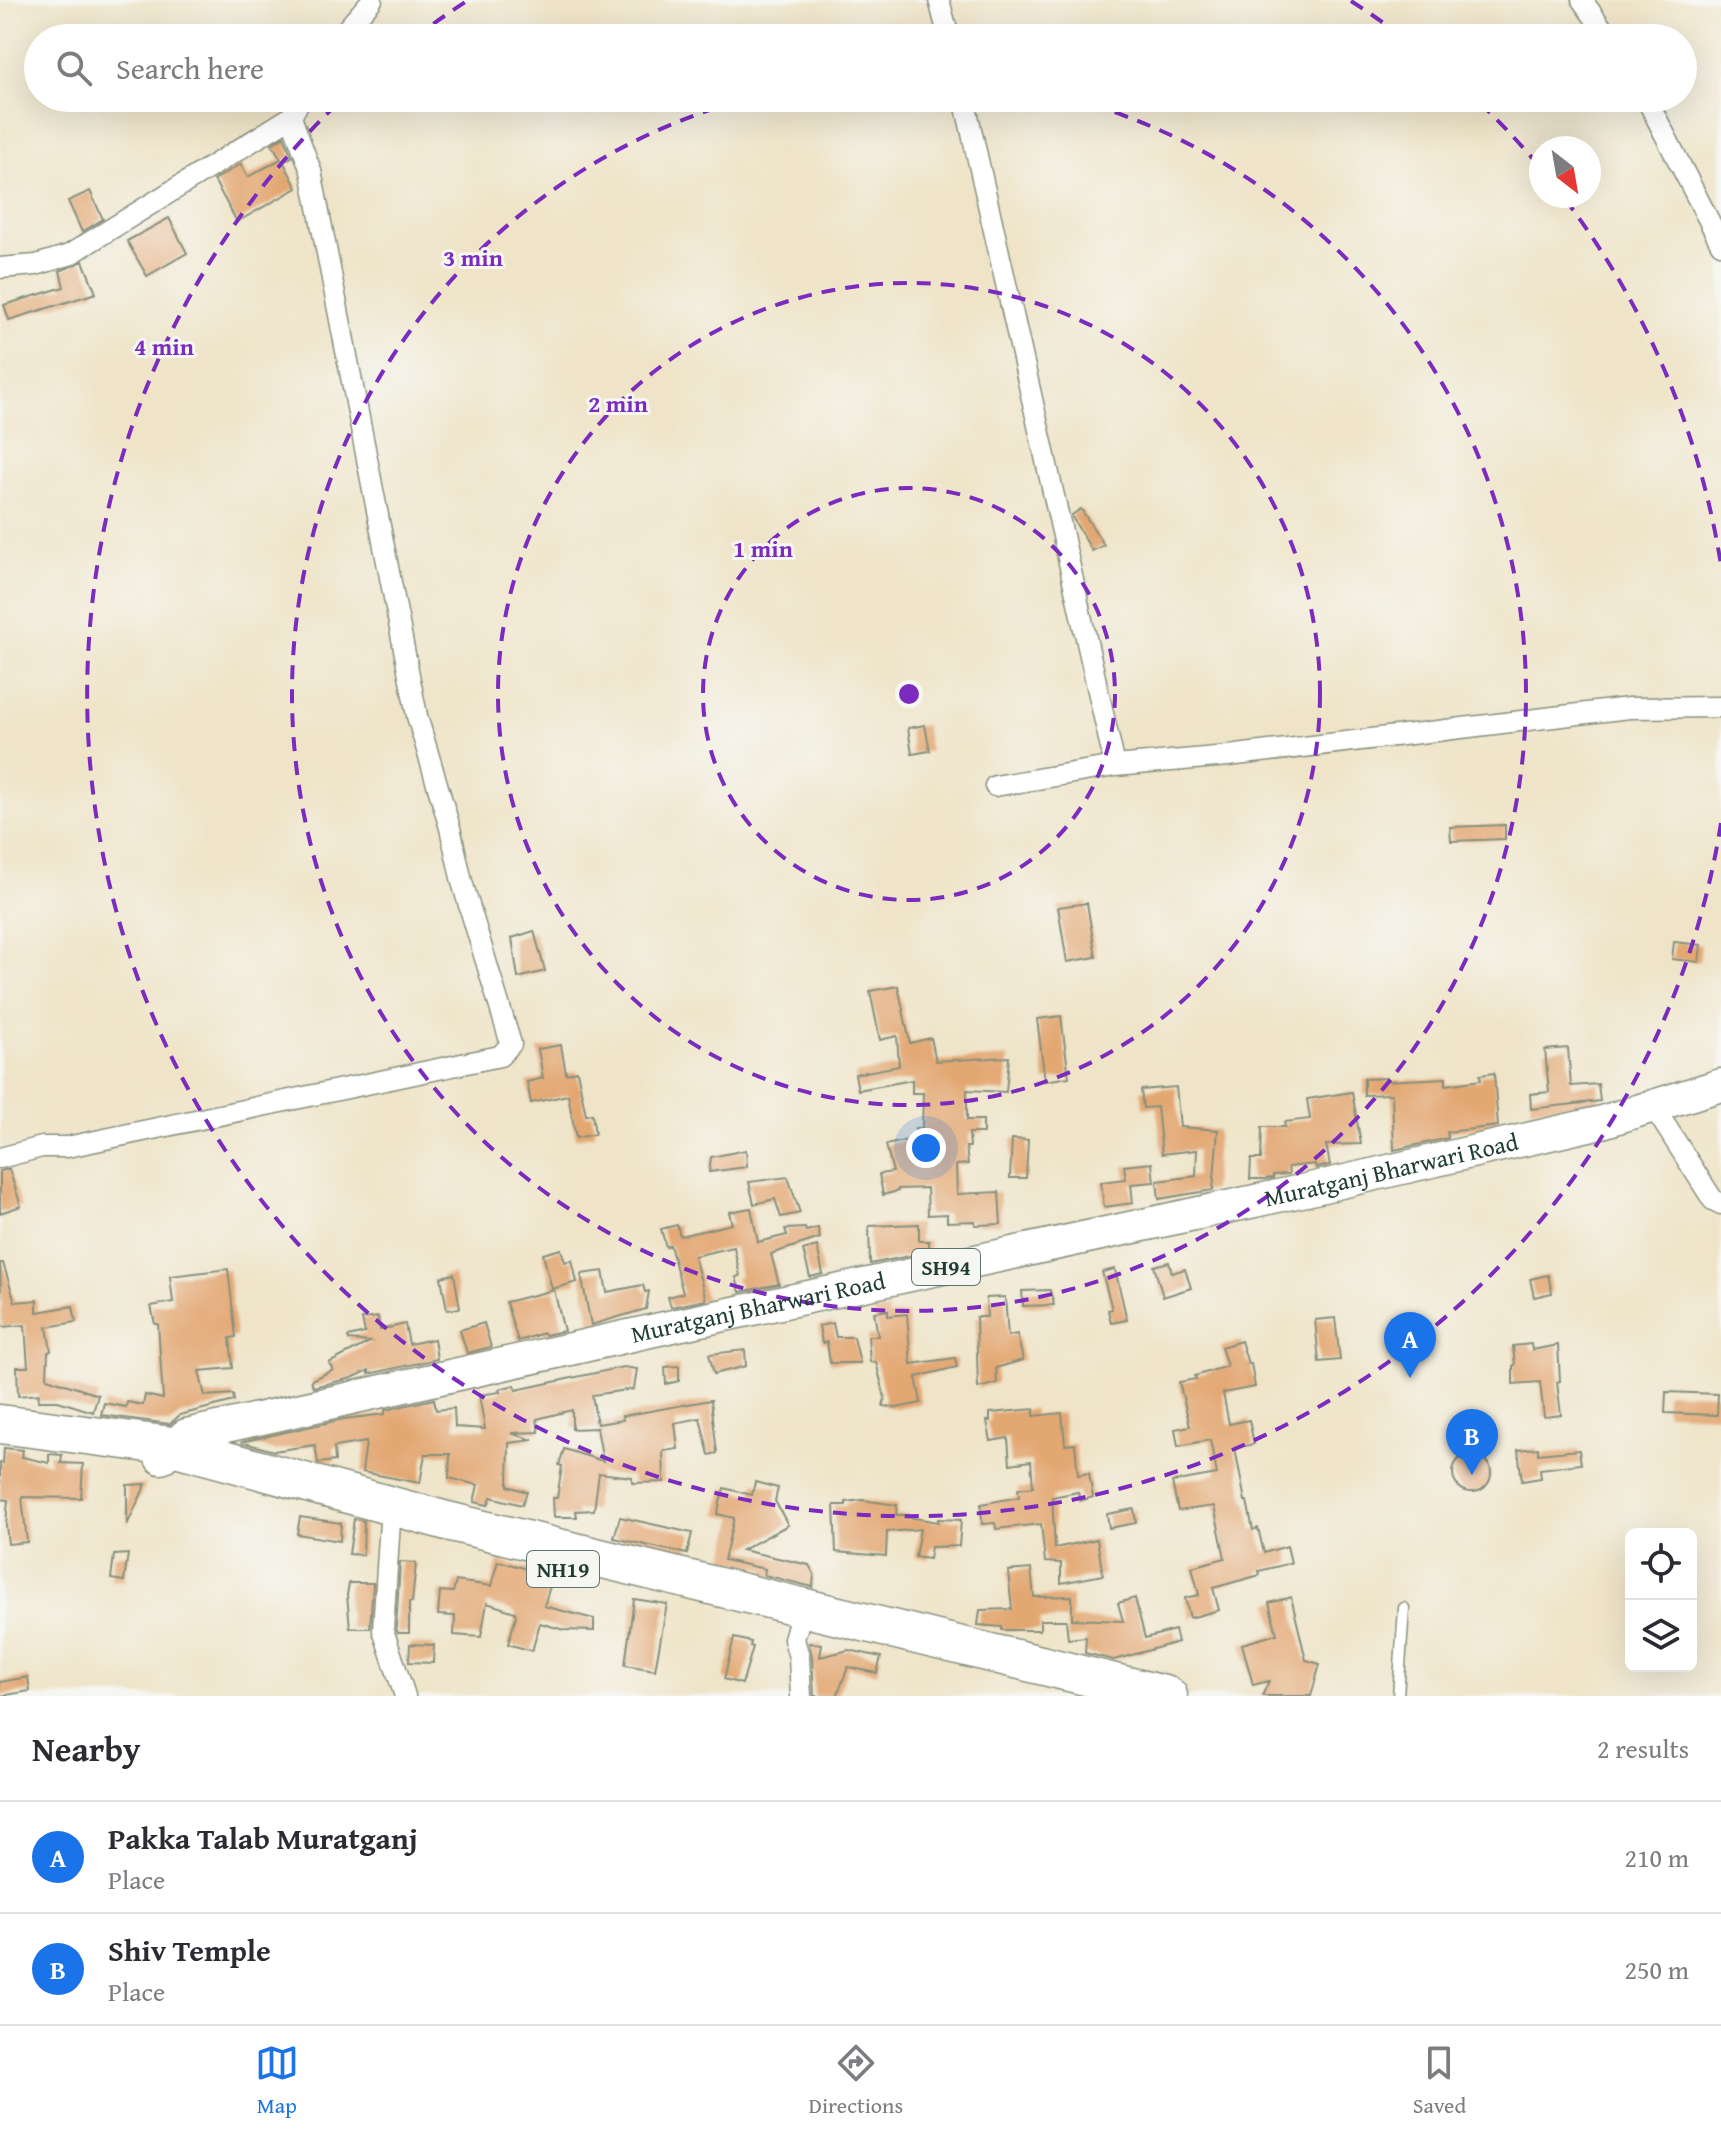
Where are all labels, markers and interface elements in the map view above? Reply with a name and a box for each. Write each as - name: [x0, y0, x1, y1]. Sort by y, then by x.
- search box: [24, 24, 1697, 112]
- icon: search: [52, 46, 96, 90]
- text: Search here: [116, 46, 264, 90]
- north arrow: [1529, 136, 1601, 208]
- text: 3 min: [443, 240, 503, 275]
- text: 4 min: [134, 329, 194, 364]
- text: 2 min: [588, 386, 648, 421]
- text: 1 min: [733, 531, 793, 566]
- centre of rings: [895, 680, 923, 708]
- street label: Muratganj Bharwari Road: [1261, 1124, 1522, 1215]
- your location: [906, 1128, 946, 1168]
- road number: SH94: [912, 1249, 980, 1285]
- street label: Muratganj Bharwari Road: [627, 1263, 889, 1352]
- pin: A: [1384, 1312, 1436, 1378]
- pin: B: [1446, 1409, 1498, 1475]
- map controls: [1625, 1528, 1697, 1672]
- button: locate: [1625, 1528, 1697, 1600]
- road number: NH19: [527, 1551, 599, 1587]
- button: layers: [1625, 1600, 1697, 1672]
- text: Nearby: [32, 1724, 141, 1773]
- text: 2 results: [1597, 1729, 1689, 1768]
- text: Pakka Talab Muratganj: [108, 1816, 418, 1860]
- text: A: [50, 1838, 66, 1877]
- text: 210 m: [1624, 1838, 1689, 1877]
- text: Place: [108, 1860, 165, 1899]
- text: Shiv Temple: [108, 1928, 271, 1972]
- text: B: [50, 1950, 66, 1989]
- text: 250 m: [1624, 1950, 1689, 1989]
- text: Place: [108, 1972, 165, 2011]
- tab: Map: [255, 2041, 299, 2121]
- tab: Directions: [809, 2041, 903, 2121]
- tab: Saved: [1413, 2041, 1466, 2121]

